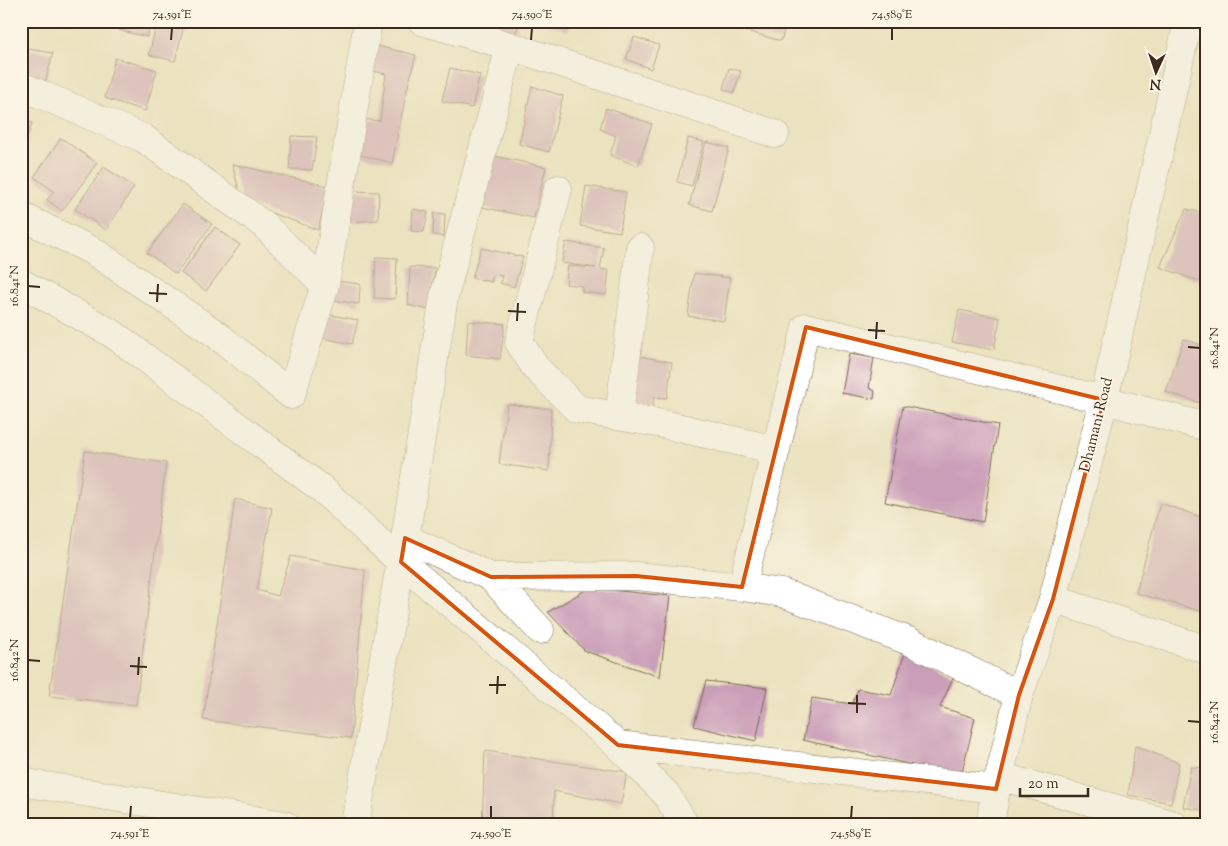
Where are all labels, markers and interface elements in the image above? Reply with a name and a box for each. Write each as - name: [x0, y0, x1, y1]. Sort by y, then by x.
- text: 74.591°E: [153, 6, 192, 24]
- text: 74.590°E: [512, 6, 553, 24]
- text: 74.589°E: [872, 6, 913, 24]
- north arrow: [1130, 48, 1180, 98]
- text: N: [1149, 73, 1162, 93]
- text: 16.841°N: [6, 265, 24, 307]
- text: 16.841°N: [1206, 327, 1224, 369]
- street label: Dhamani Road: [1075, 375, 1119, 475]
- text: 16.842°N: [6, 638, 24, 681]
- text: 16.842°N: [1206, 700, 1224, 743]
- scale bar: [1020, 766, 1088, 798]
- text: 20 m: [1028, 774, 1059, 795]
- text: 74.591°E: [111, 825, 150, 843]
- text: 74.590°E: [471, 825, 512, 843]
- text: 74.589°E: [831, 825, 872, 843]

